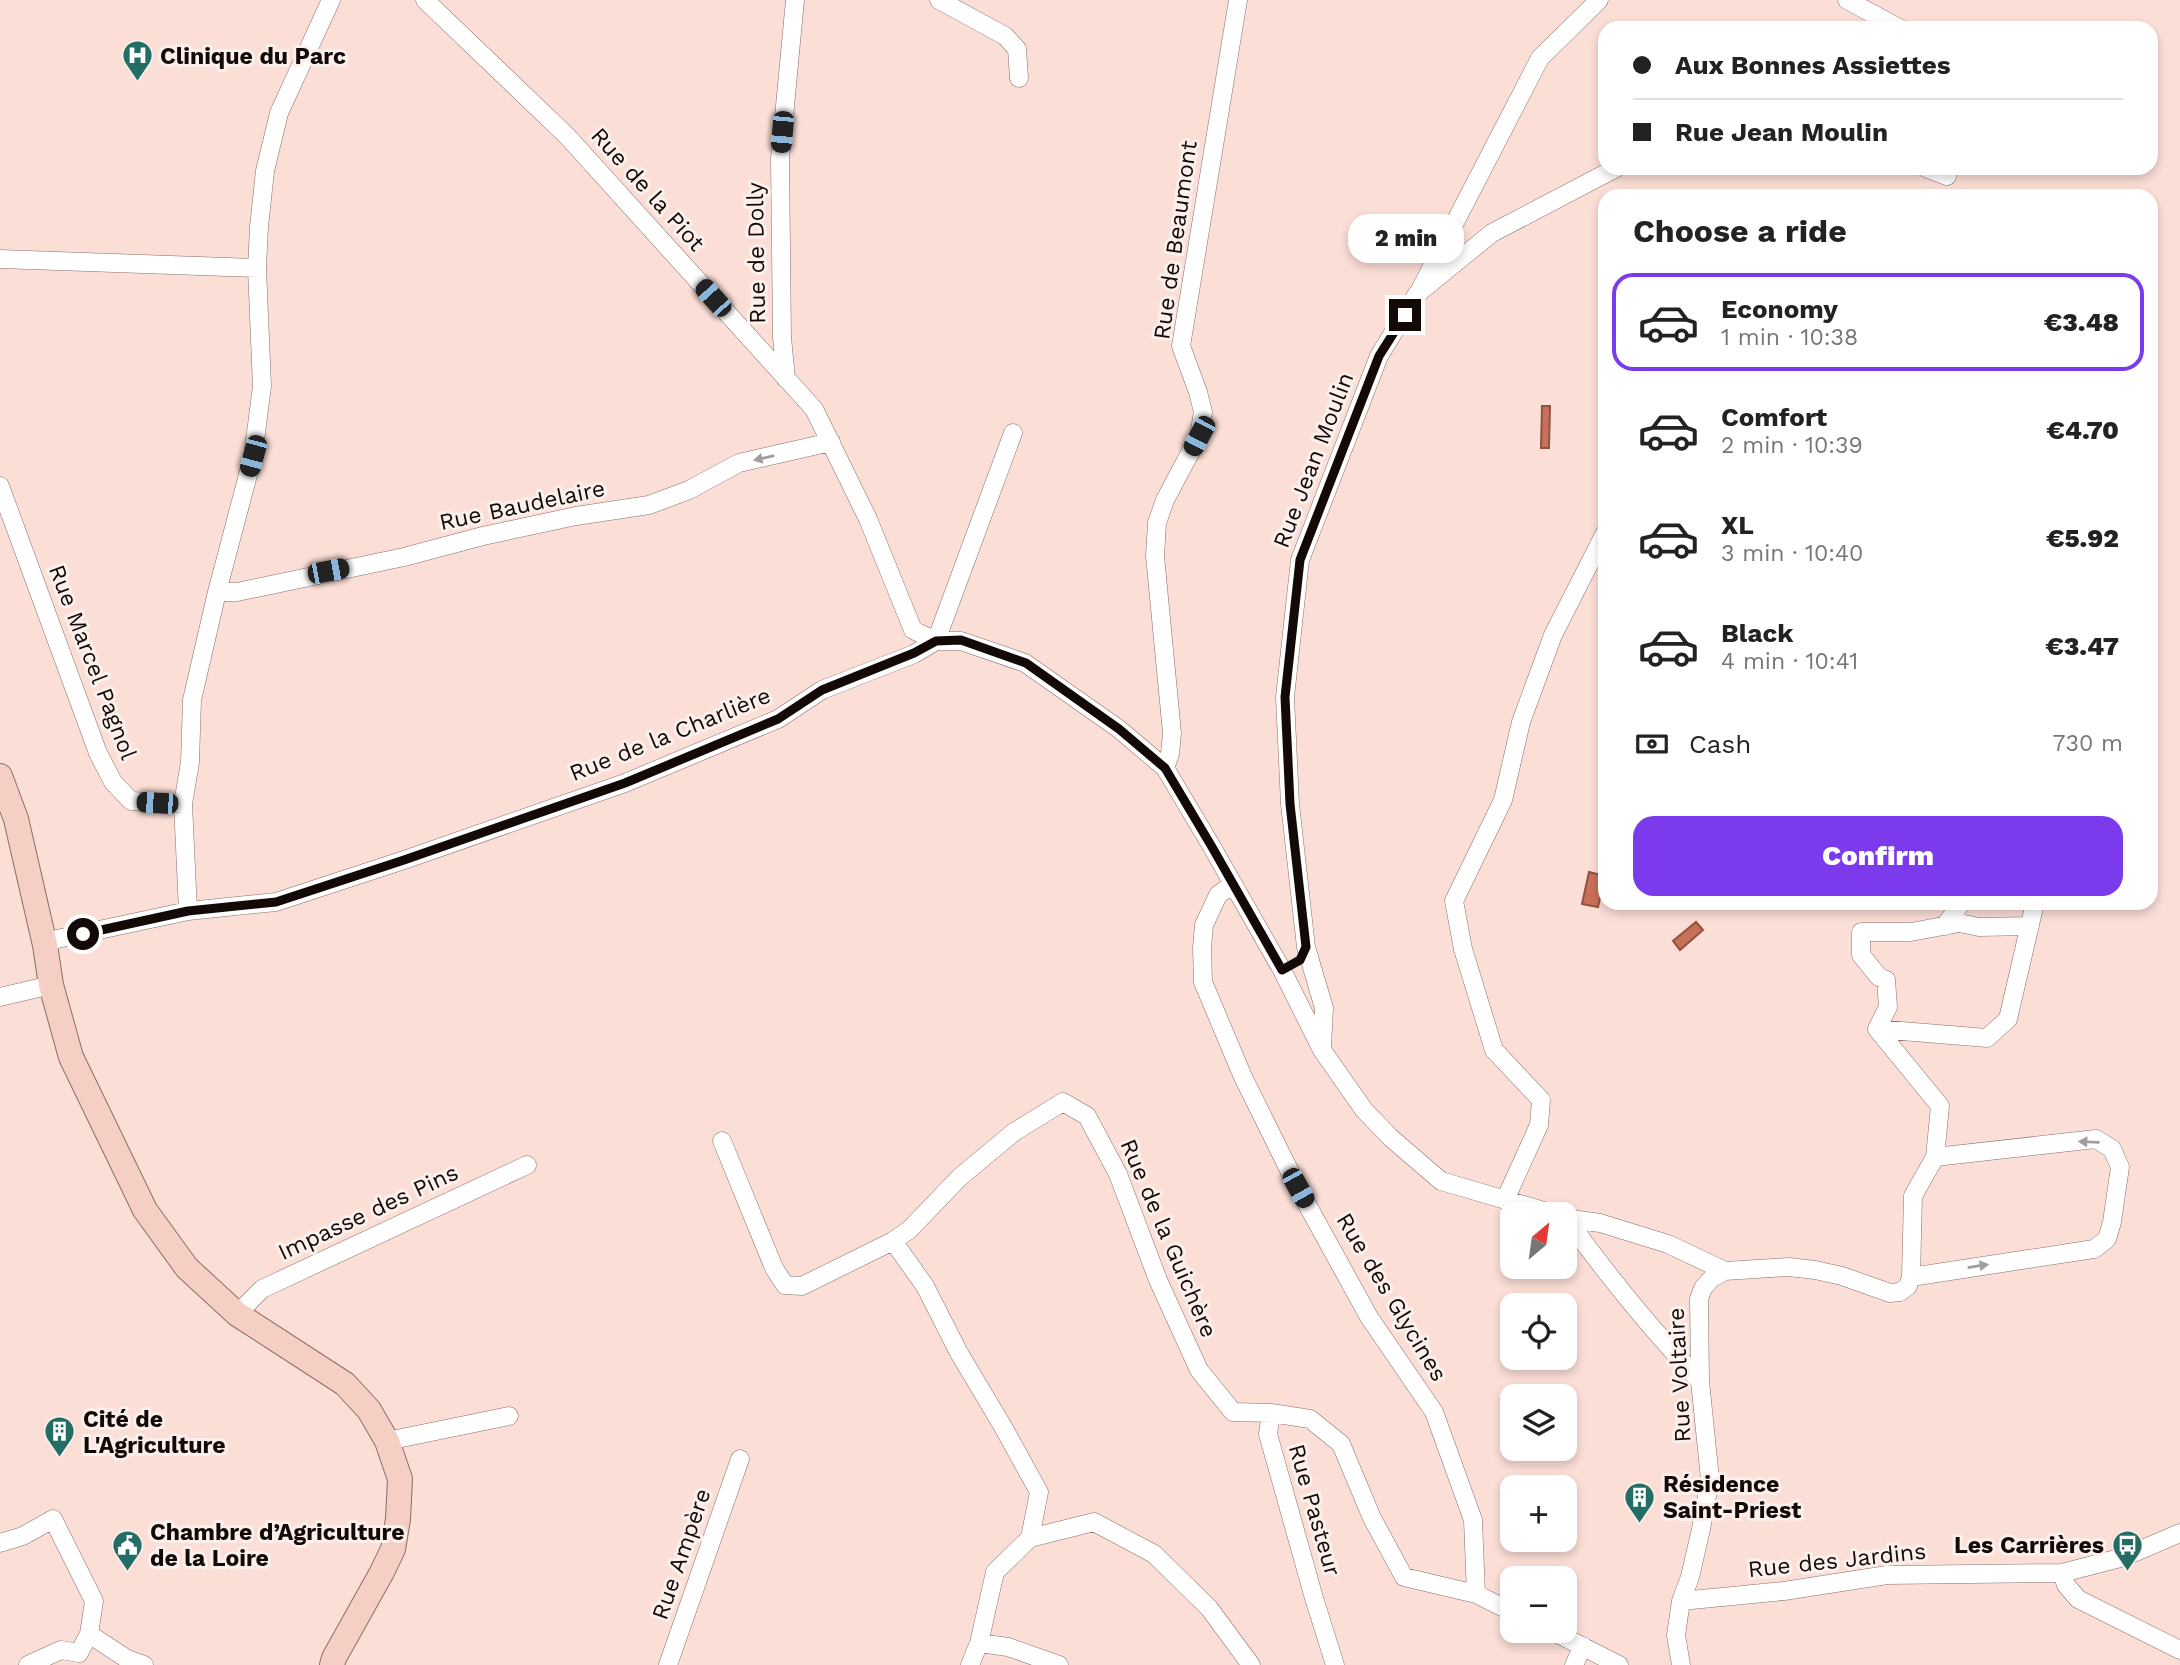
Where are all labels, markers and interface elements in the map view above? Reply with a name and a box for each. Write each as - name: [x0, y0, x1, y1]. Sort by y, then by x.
- hospital icon: Clinique du Parc: [120, 39, 154, 83]
- place label: Clinique du Parc: [160, 43, 346, 70]
- text: Aux Bonnes Assiettes: [1675, 50, 1951, 80]
- car: [770, 110, 795, 154]
- text: Rue Jean Moulin: [1675, 117, 1888, 147]
- street label: Rue de la Piot: [585, 122, 710, 257]
- street label: Rue de Beaumont: [1148, 138, 1203, 341]
- street label: Rue de Dolly: [742, 182, 771, 324]
- text: Choose a ride: [1633, 212, 1847, 250]
- callout: 2 min: [1347, 214, 1463, 262]
- text: 2 min: [1375, 225, 1437, 252]
- car: [692, 275, 735, 321]
- icon: car: [1637, 291, 1700, 354]
- text: Economy: [1721, 294, 1838, 324]
- route end: [1389, 299, 1421, 331]
- text: €3.48: [2044, 307, 2119, 337]
- text: 1 min · 10:38: [1721, 324, 1858, 351]
- street label: Rue Jean Moulin: [1268, 369, 1359, 552]
- icon: car: [1637, 399, 1700, 462]
- text: Comfort: [1721, 402, 1827, 432]
- car: [1180, 413, 1219, 459]
- text: €4.70: [2047, 415, 2119, 445]
- text: 2 min · 10:39: [1721, 432, 1863, 459]
- car: [238, 433, 269, 479]
- one-way arrow: [753, 452, 775, 463]
- street label: Rue Baudelaire: [437, 475, 607, 536]
- icon: car: [1637, 507, 1700, 570]
- text: XL: [1721, 510, 1754, 540]
- text: €5.92: [2046, 523, 2119, 553]
- text: 3 min · 10:40: [1721, 540, 1863, 567]
- car: [306, 557, 351, 585]
- street label: Rue Marcel Pagnol: [43, 561, 142, 763]
- icon: car: [1637, 615, 1700, 678]
- text: Black: [1721, 618, 1793, 648]
- text: €3.47: [2045, 631, 2119, 661]
- text: 4 min · 10:41: [1721, 648, 1858, 675]
- street label: Rue de la Charlière: [566, 682, 775, 787]
- icon: cash: [1633, 725, 1671, 763]
- text: Cash: [1689, 729, 1751, 759]
- text: 730 m: [2053, 730, 2123, 757]
- car: [136, 791, 179, 815]
- button: Confirm: [1633, 816, 2123, 896]
- route start: [67, 918, 99, 950]
- street label: Rue de la Guichère: [1115, 1135, 1223, 1341]
- one-way arrow: [2078, 1136, 2100, 1147]
- street label: Impasse des Pins: [274, 1159, 463, 1266]
- car: [1279, 1165, 1318, 1211]
- north arrow: [1500, 1202, 1577, 1279]
- map controls: [1500, 1202, 1577, 1643]
- street label: Rue des Glycines: [1331, 1208, 1452, 1386]
- one-way arrow: [1967, 1261, 1989, 1272]
- button: locate: [1500, 1293, 1577, 1370]
- street label: Rue Voltaire: [1662, 1307, 1697, 1443]
- button: layers: [1500, 1384, 1577, 1461]
- place label: Cité de L'Agriculture: [83, 1406, 226, 1459]
- building icon: Cité de L'Agriculture: [43, 1415, 77, 1459]
- street label: Rue Pasteur: [1283, 1441, 1346, 1579]
- place label: Résidence Saint-Priest: [1663, 1471, 1801, 1524]
- button: +: [1500, 1475, 1577, 1552]
- building icon: Résidence Saint-Priest: [1623, 1480, 1657, 1524]
- street label: Rue Ampère: [646, 1485, 716, 1623]
- place label: Chambre d’Agriculture de la Loire: [150, 1519, 405, 1572]
- public building icon: Chambre d’Agriculture de la Loire: [110, 1528, 144, 1572]
- bus stop icon: Les Carrières: [2110, 1528, 2144, 1572]
- place label: Les Carrières: [1954, 1532, 2104, 1559]
- street label: Rue des Jardins: [1747, 1538, 1927, 1583]
- button: −: [1500, 1566, 1577, 1643]

